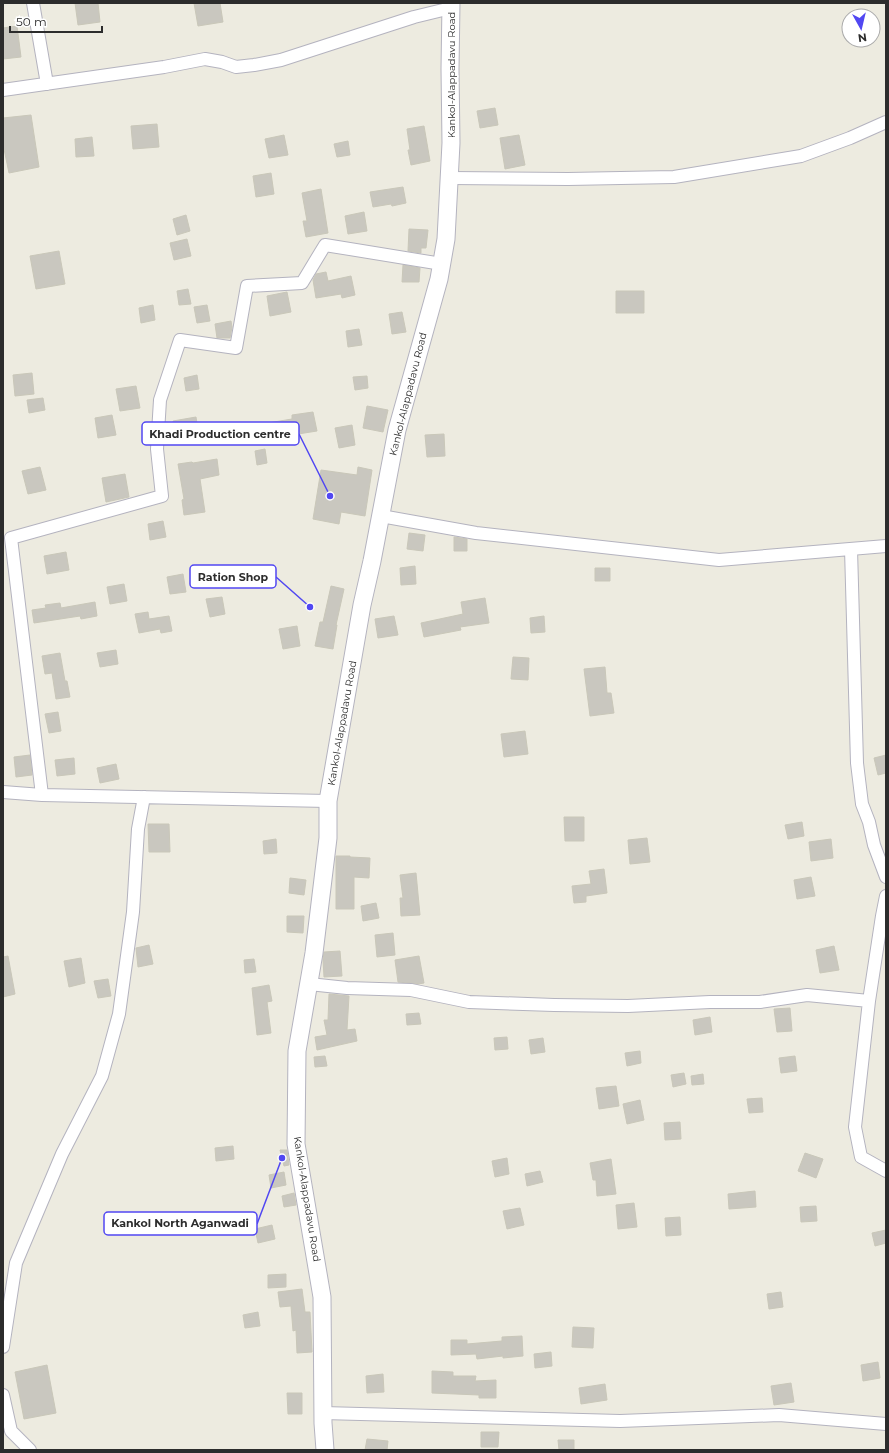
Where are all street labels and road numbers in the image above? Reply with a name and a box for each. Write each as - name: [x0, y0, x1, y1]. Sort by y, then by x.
- street label: Kankol-Alappadavu Road: [445, 12, 458, 138]
- street label: Kankol-Alappadavu Road: [386, 331, 430, 457]
- street label: Kankol-Alappadavu Road: [325, 659, 359, 787]
- street label: Kankol-Alappadavu Road: [291, 1135, 323, 1263]

